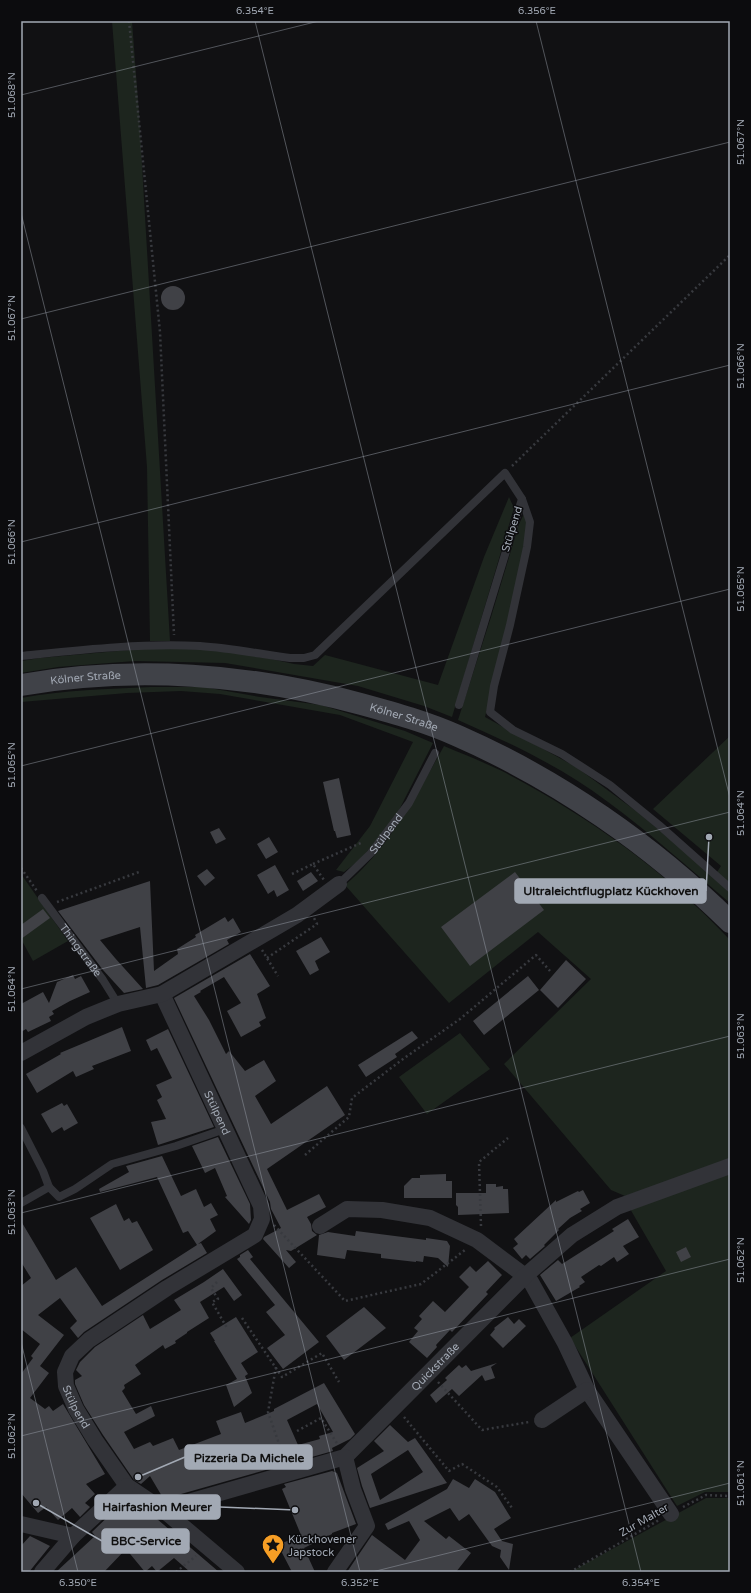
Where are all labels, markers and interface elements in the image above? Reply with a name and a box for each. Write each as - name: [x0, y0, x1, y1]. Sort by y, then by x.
- text: 6.354°E: [236, 5, 274, 17]
- text: 6.356°E: [518, 5, 556, 17]
- text: 51.068°N: [6, 72, 18, 118]
- text: 51.067°N: [735, 119, 747, 165]
- text: 51.067°N: [6, 295, 18, 341]
- text: 51.066°N: [735, 343, 747, 389]
- street label: Stülpend: [499, 505, 525, 553]
- text: 51.066°N: [6, 519, 18, 565]
- text: 51.065°N: [735, 566, 747, 612]
- street label: Kölner Straße: [49, 668, 121, 687]
- street label: Kölner Straße: [368, 700, 440, 734]
- text: 51.065°N: [6, 742, 18, 788]
- text: 51.064°N: [735, 790, 747, 836]
- street label: Stülpend: [366, 811, 405, 856]
- callout: Ultraleichtflugplatz Kückhoven: [515, 879, 706, 903]
- text: Ultraleichtflugplatz Kückhoven: [523, 884, 699, 899]
- street label: Thingstraße: [57, 921, 105, 979]
- text: 51.064°N: [6, 966, 18, 1012]
- text: 51.063°N: [735, 1013, 747, 1059]
- street label: Stülpend: [202, 1089, 233, 1137]
- text: 51.063°N: [6, 1189, 18, 1235]
- text: 51.062°N: [735, 1237, 747, 1283]
- street label: Quickstraße: [408, 1340, 462, 1393]
- street label: Stülpend: [60, 1383, 93, 1431]
- text: 51.062°N: [6, 1413, 18, 1459]
- callout: Pizzeria Da Michele: [185, 1445, 312, 1469]
- text: Pizzeria Da Michele: [194, 1451, 305, 1465]
- text: 51.061°N: [735, 1460, 747, 1506]
- callout: Hairfashion Meurer: [95, 1495, 220, 1519]
- text: Hairfashion Meurer: [102, 1500, 212, 1514]
- street label: Zur Malter: [617, 1500, 672, 1539]
- callout: BBC-Service: [102, 1529, 189, 1553]
- place icon: Kückhovener Japstock: [260, 1532, 286, 1565]
- place label: Kückhovener Japstock: [288, 1533, 357, 1559]
- text: BBC-Service: [111, 1534, 182, 1548]
- text: 6.350°E: [59, 1577, 97, 1589]
- text: 6.352°E: [341, 1577, 379, 1589]
- text: 6.354°E: [622, 1577, 660, 1589]

